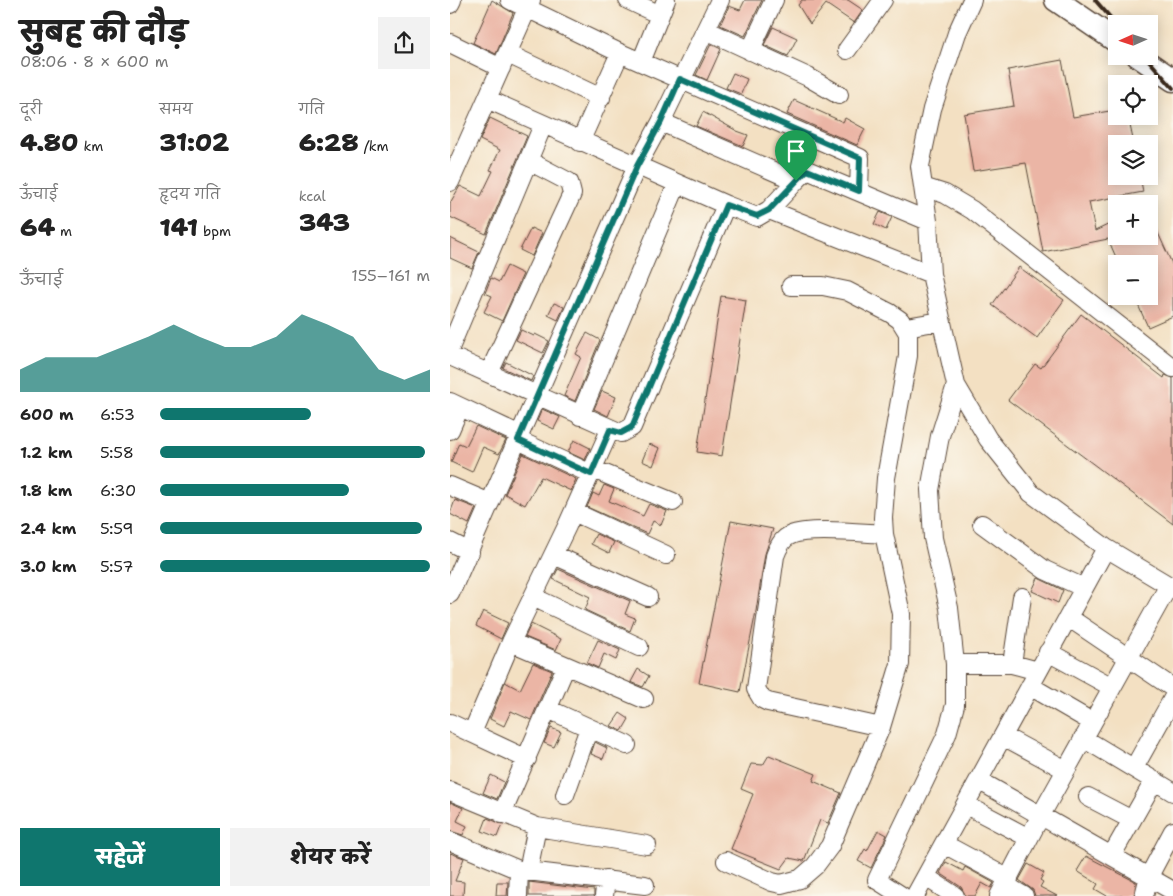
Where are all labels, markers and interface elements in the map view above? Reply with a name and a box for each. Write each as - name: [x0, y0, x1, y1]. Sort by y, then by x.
- text: सुबह की दौड़: [20, 13, 187, 51]
- north arrow: [1108, 15, 1158, 65]
- map controls: [1108, 15, 1158, 305]
- button: share: [378, 17, 430, 69]
- text: 08:06 · 8 × 600 m: [20, 51, 169, 72]
- button: locate: [1108, 75, 1158, 125]
- text: दूरी: [20, 100, 42, 118]
- text: समय: [159, 100, 193, 118]
- text: गति: [299, 100, 324, 118]
- text: 4.80: [20, 125, 79, 159]
- text: 31:02: [159, 125, 229, 159]
- text: 6:28: [299, 125, 359, 159]
- pin: [775, 130, 817, 181]
- button: layers: [1108, 135, 1158, 185]
- text: km: [79, 137, 103, 155]
- text: /km: [359, 137, 389, 155]
- icon: arrive: [782, 137, 810, 165]
- text: ऊँचाई: [20, 185, 58, 203]
- text: हृदय गति: [159, 185, 220, 203]
- text: kcal: [299, 187, 326, 205]
- button: +: [1108, 195, 1158, 245]
- text: 343: [299, 205, 350, 239]
- text: 64: [20, 210, 55, 244]
- text: 141: [159, 210, 198, 244]
- text: m: [55, 222, 72, 240]
- text: bpm: [198, 222, 231, 240]
- button: −: [1108, 255, 1158, 305]
- text: 155–161 m: [351, 265, 430, 286]
- text: ऊँचाई: [20, 269, 63, 290]
- text: 600 m: [20, 404, 74, 425]
- text: 6:53: [100, 404, 135, 425]
- text: 1.2 km: [20, 442, 73, 463]
- text: 5:58: [100, 442, 134, 463]
- text: 1.8 km: [20, 480, 72, 501]
- text: 6:30: [100, 480, 136, 501]
- text: 2.4 km: [20, 518, 76, 539]
- text: 5:59: [100, 518, 134, 539]
- text: 3.0 km: [20, 556, 76, 577]
- text: 5:57: [100, 556, 133, 577]
- button: सहेजें: [20, 828, 220, 886]
- button: शेयर करें: [230, 828, 430, 886]

